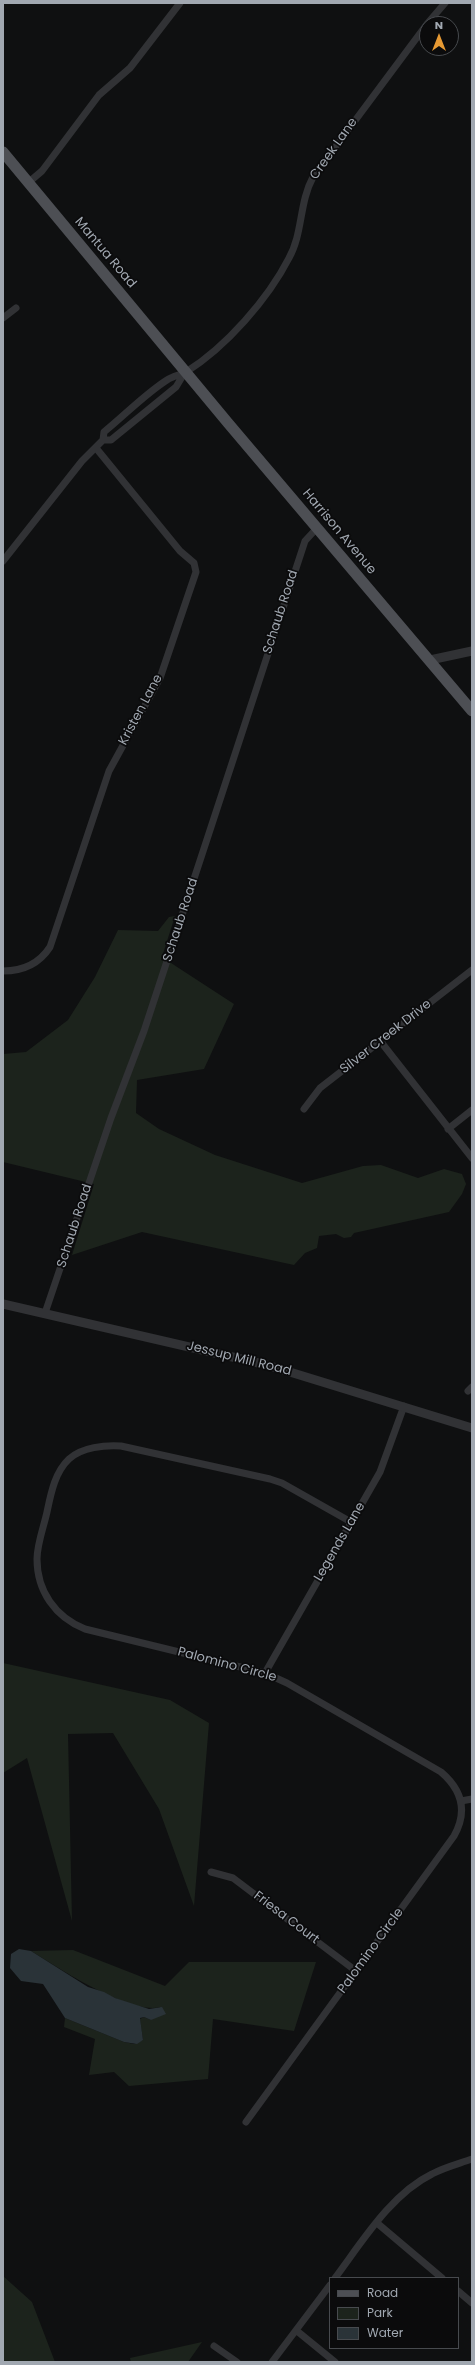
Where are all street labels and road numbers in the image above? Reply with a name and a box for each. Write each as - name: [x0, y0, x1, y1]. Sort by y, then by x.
- street label: Creek Lane: [307, 115, 361, 183]
- street label: Mantua Road: [71, 215, 139, 291]
- street label: Harrison Avenue: [299, 486, 379, 578]
- street label: Schaub Road: [260, 568, 302, 656]
- street label: Kristen Lane: [116, 672, 166, 748]
- street label: Schaub Road: [160, 876, 202, 964]
- street label: Silver Creek Drive: [337, 997, 435, 1077]
- street label: Schaub Road: [54, 1182, 96, 1270]
- street label: Jessup Mill Road: [185, 1338, 293, 1380]
- street label: Legends Lane: [311, 1500, 369, 1584]
- street label: Palomino Circle: [176, 1644, 278, 1686]
- street label: Friesa Court: [250, 1888, 322, 1948]
- street label: Palomino Circle: [335, 1905, 407, 1997]

